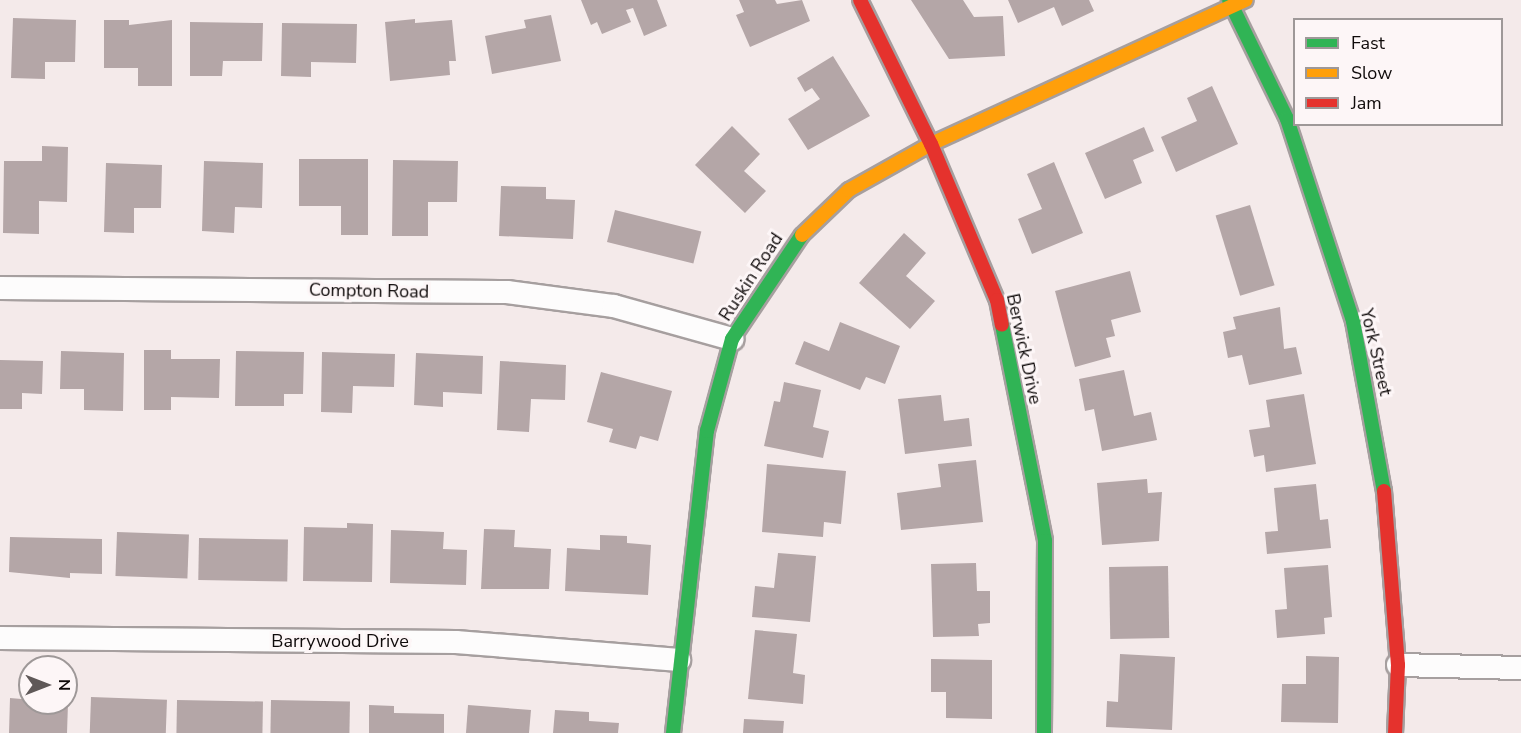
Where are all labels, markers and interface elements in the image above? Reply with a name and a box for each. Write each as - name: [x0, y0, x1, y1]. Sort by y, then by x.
- legend: [1293, 18, 1503, 126]
- text: Fast: [1351, 31, 1385, 55]
- text: Slow: [1351, 61, 1392, 85]
- text: Jam: [1351, 91, 1382, 115]
- street label: Ruskin Road: [715, 229, 787, 325]
- street label: Compton Road: [309, 279, 429, 303]
- street label: Berwick Drive: [1002, 292, 1046, 406]
- street label: York Street: [1356, 306, 1396, 398]
- street label: Barrywood Drive: [271, 630, 409, 652]
- north arrow: [18, 655, 78, 715]
- text: N: [53, 679, 75, 691]

